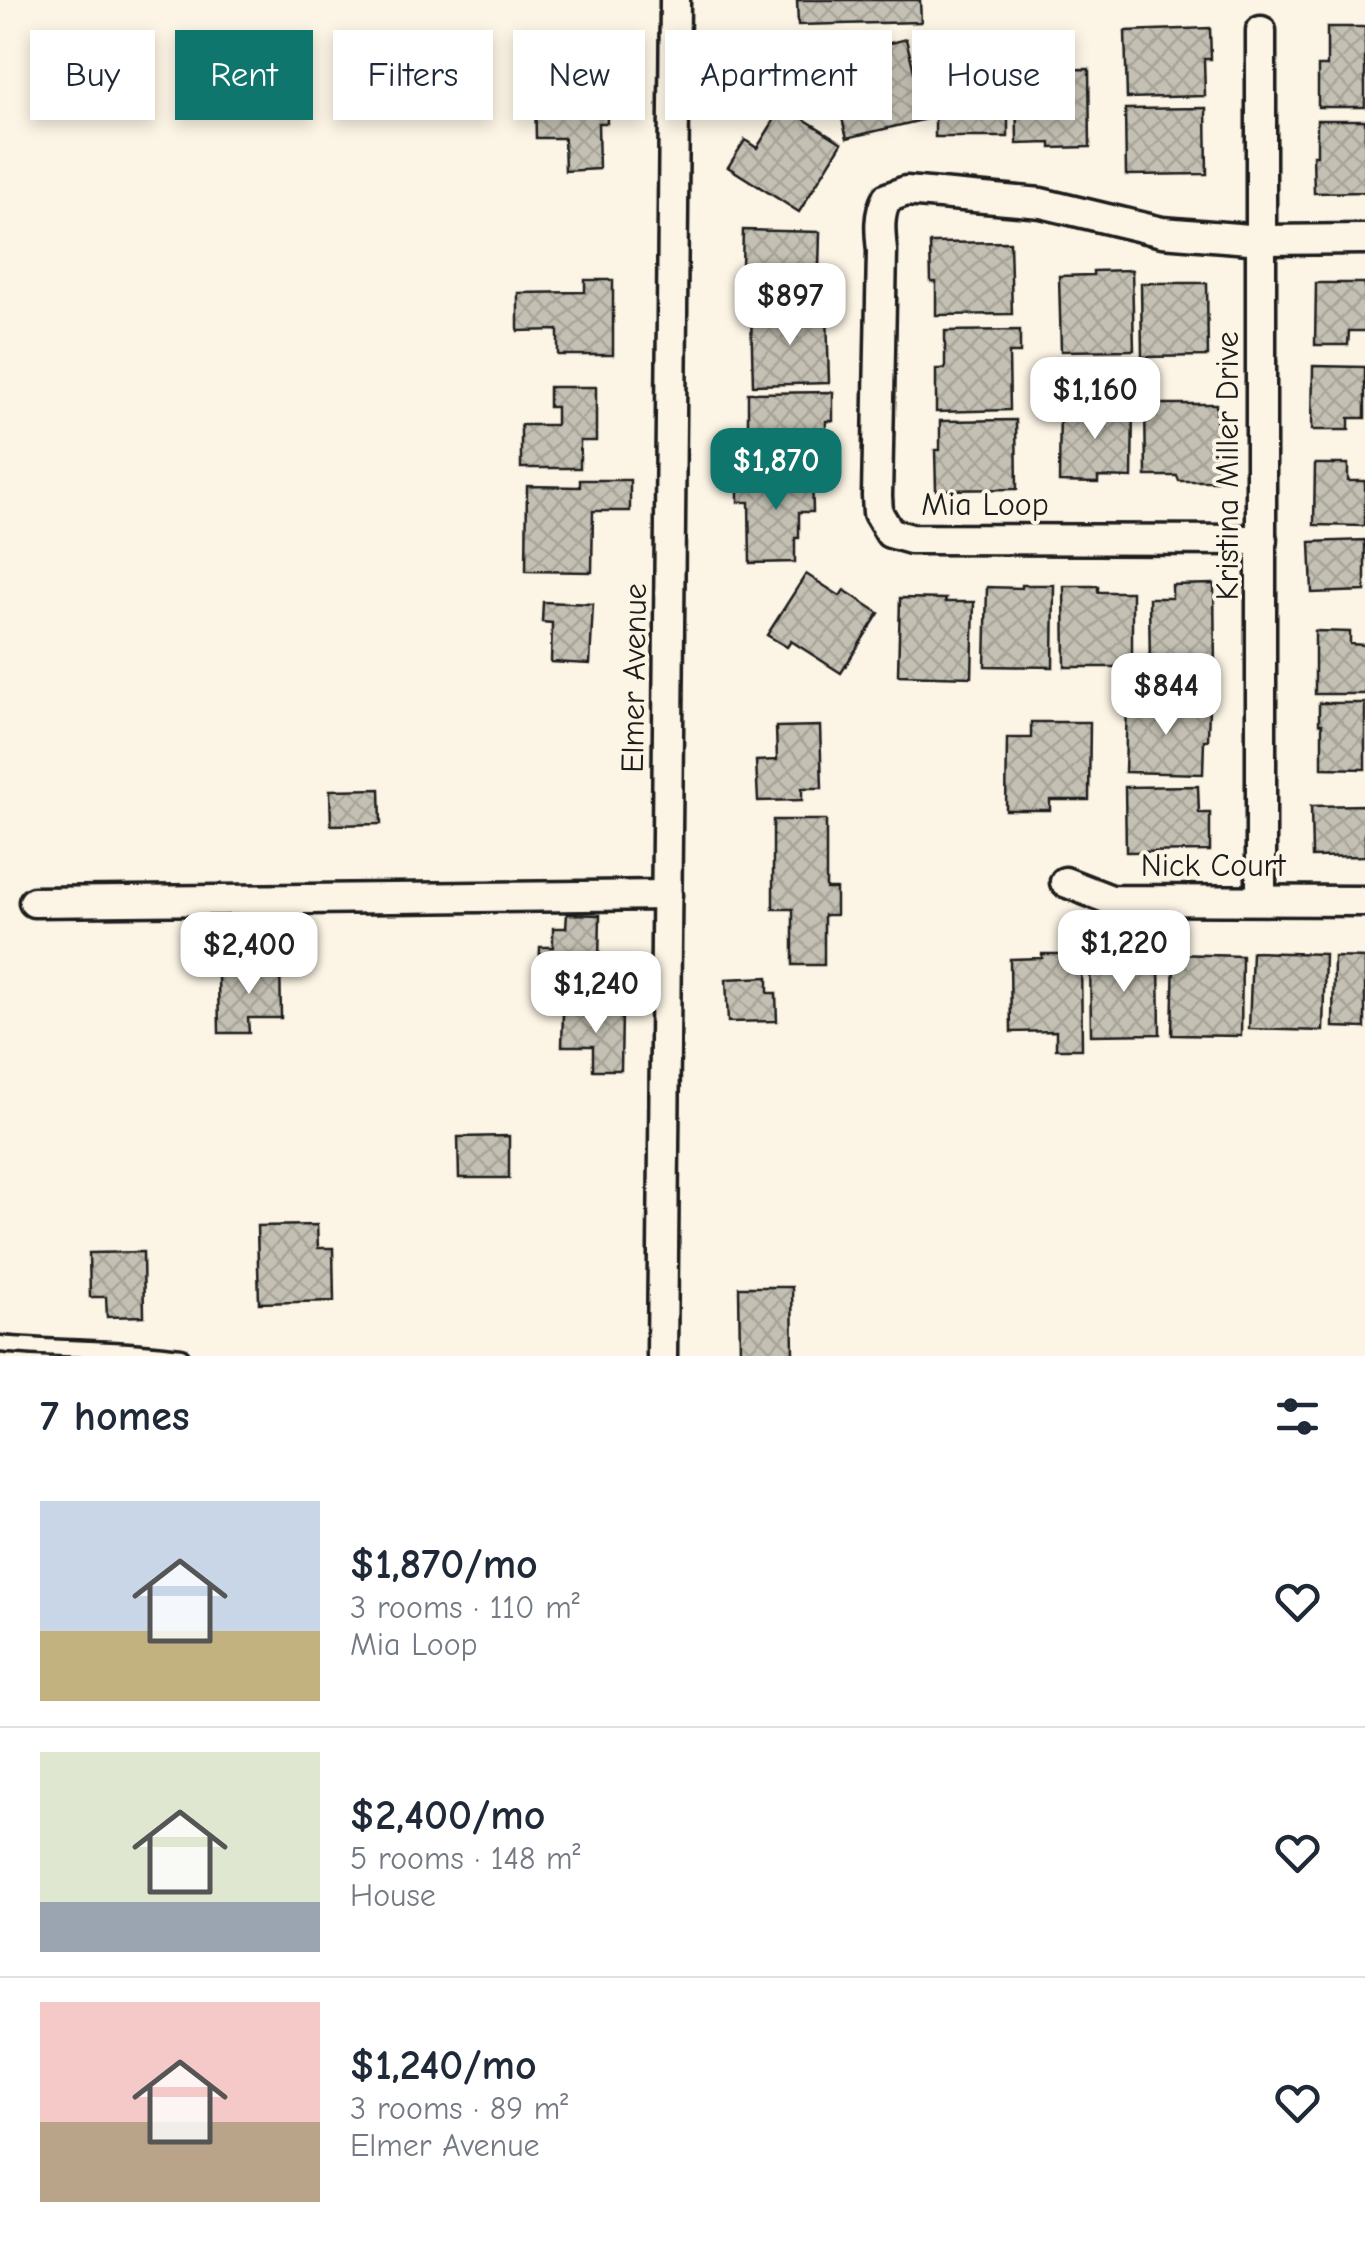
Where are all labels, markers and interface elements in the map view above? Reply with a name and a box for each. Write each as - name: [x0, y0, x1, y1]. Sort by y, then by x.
- chip: Buy: [30, 30, 155, 120]
- chip: Rent: [175, 30, 313, 120]
- chip: Filters: [333, 30, 493, 120]
- chip: New: [513, 30, 645, 120]
- chip: Apartment: [665, 30, 892, 120]
- chip: House: [912, 30, 1075, 120]
- pin: $897: [731, 263, 849, 348]
- text: $897: [757, 277, 823, 314]
- street label: Kristina Miller Drive: [1209, 332, 1246, 600]
- pin: $1,160: [1014, 357, 1176, 442]
- text: $1,160: [1052, 371, 1138, 408]
- pin: $1,870: [695, 428, 857, 513]
- text: $1,870: [732, 442, 820, 479]
- street label: Mia Loop: [921, 486, 1049, 523]
- street label: Elmer Avenue: [614, 583, 654, 773]
- pin: $844: [1107, 653, 1225, 738]
- text: $844: [1133, 667, 1199, 704]
- street label: Nick Court: [1141, 847, 1286, 884]
- pin: $1,220: [1043, 910, 1205, 995]
- pin: $2,400: [168, 912, 330, 997]
- text: $1,220: [1080, 924, 1168, 961]
- text: $2,400: [203, 926, 295, 963]
- pin: $1,240: [515, 951, 677, 1036]
- text: $1,240: [553, 965, 639, 1002]
- icon: filters: [1270, 1389, 1325, 1444]
- text: 7 homes: [40, 1392, 190, 1441]
- text: $1,870/mo: [350, 1540, 538, 1589]
- icon: home: [120, 1541, 240, 1661]
- icon: heart: [1270, 1574, 1325, 1629]
- text: 3 rooms · 110 m²: [350, 1589, 580, 1626]
- text: Mia Loop: [350, 1626, 478, 1663]
- text: $2,400/mo: [350, 1791, 546, 1840]
- icon: home: [120, 1792, 240, 1912]
- icon: heart: [1270, 1825, 1325, 1880]
- text: 5 rooms · 148 m²: [350, 1840, 581, 1877]
- text: House: [350, 1877, 436, 1914]
- text: $1,240/mo: [350, 2041, 537, 2090]
- icon: home: [120, 2042, 240, 2162]
- icon: heart: [1270, 2075, 1325, 2130]
- text: 3 rooms · 89 m²: [350, 2090, 568, 2127]
- text: Elmer Avenue: [350, 2127, 540, 2164]

